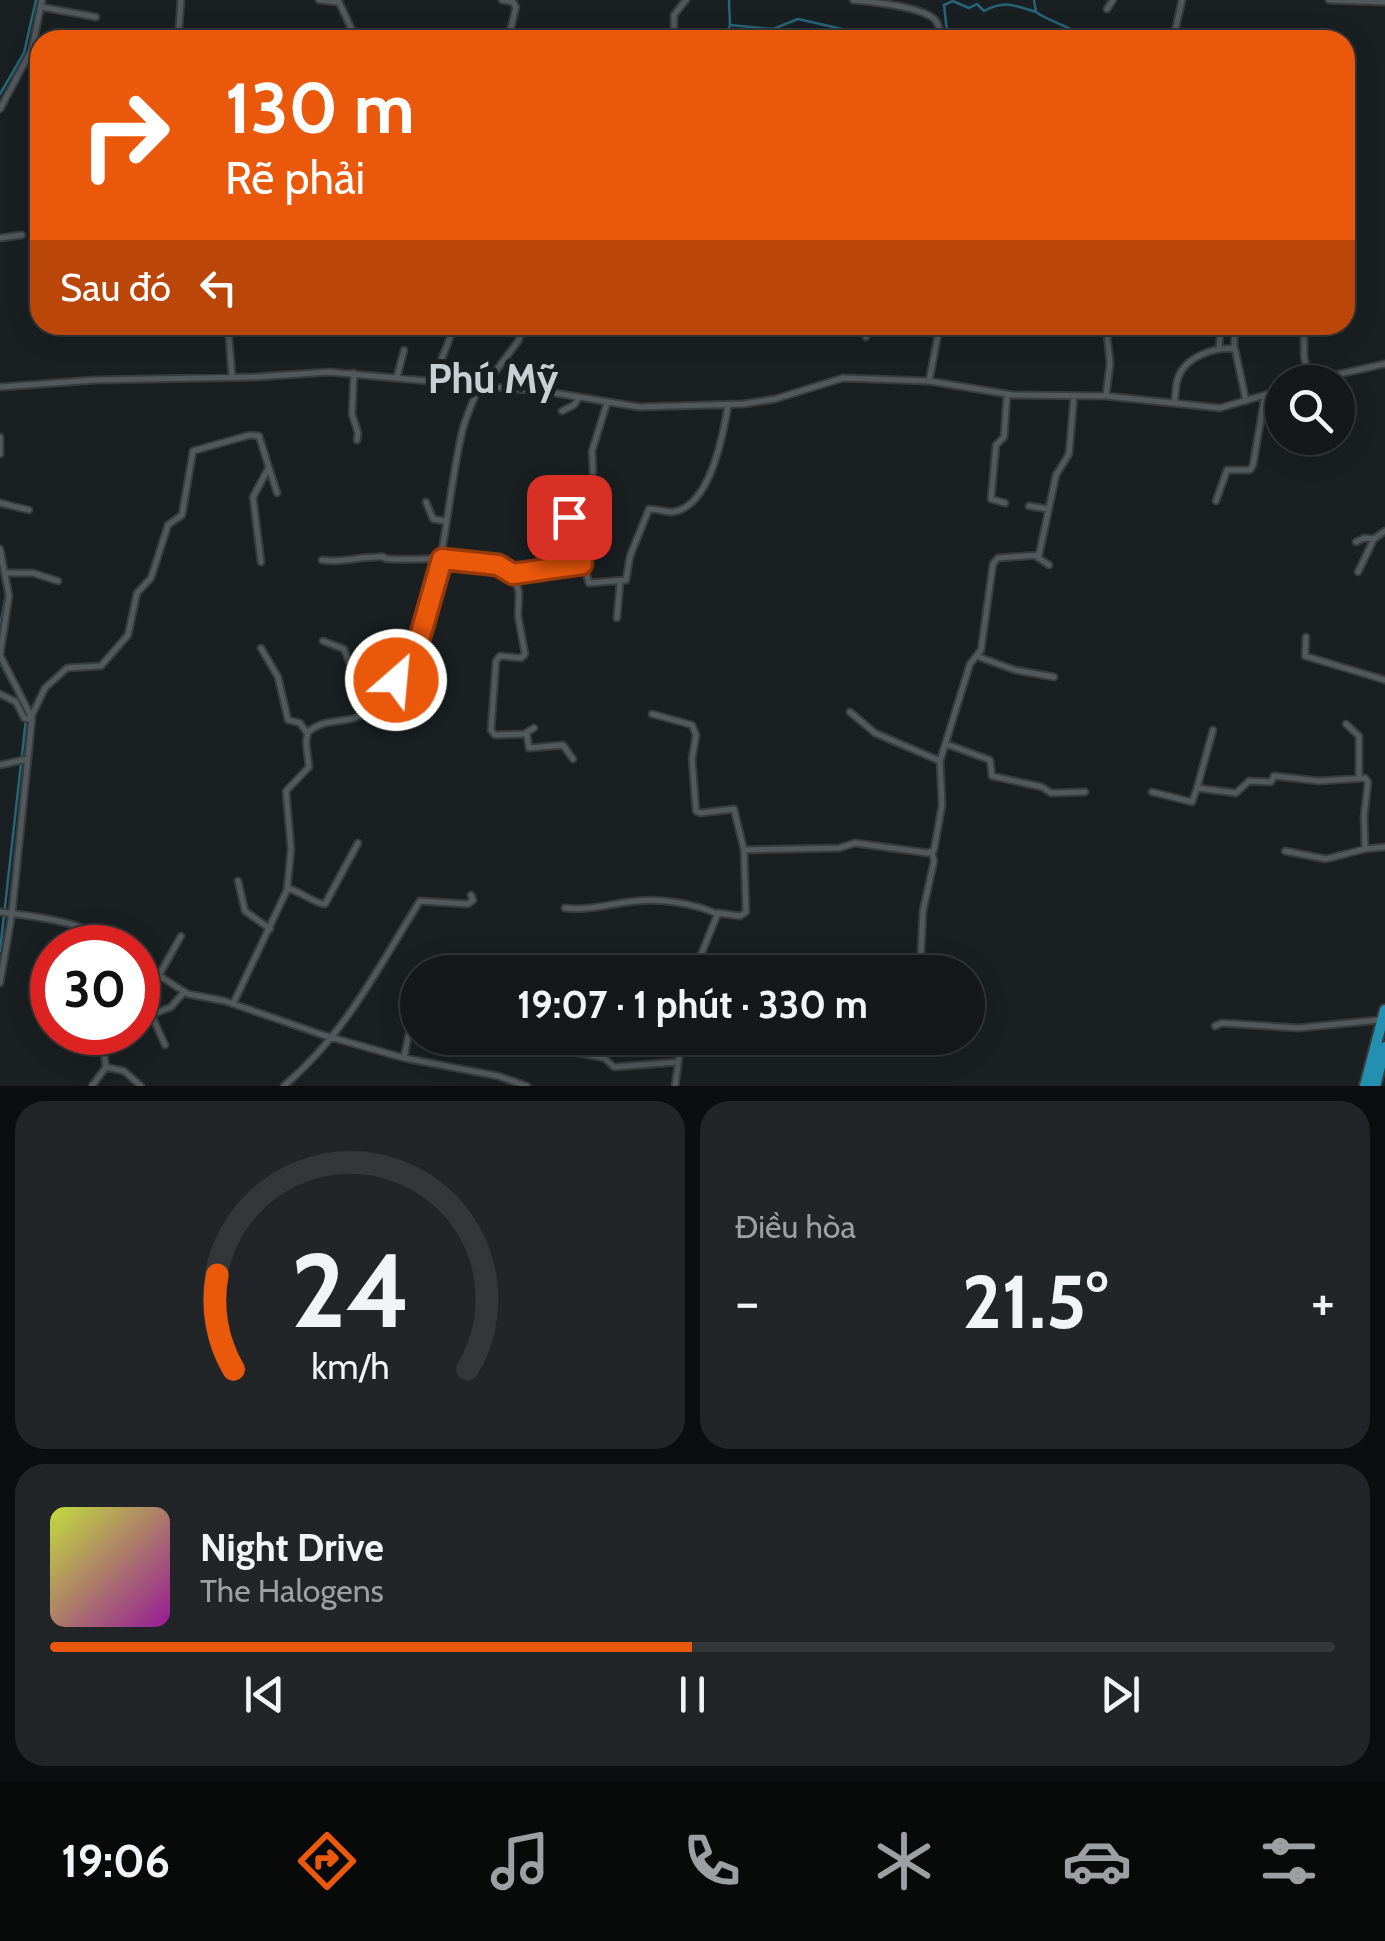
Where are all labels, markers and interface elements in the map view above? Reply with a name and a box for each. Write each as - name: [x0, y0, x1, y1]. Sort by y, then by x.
- text: 130 m: [225, 65, 415, 151]
- icon: right: [60, 70, 190, 200]
- text: Rẽ phải: [225, 151, 365, 205]
- icon: left: [191, 260, 246, 315]
- text: Sau đó: [60, 264, 171, 311]
- district label: Phú Mỹ: [428, 354, 559, 403]
- map controls: [1265, 365, 1355, 455]
- button: search: [1265, 365, 1355, 455]
- pin: [527, 475, 612, 560]
- icon: arrive: [542, 490, 597, 545]
- position arrow: [344, 628, 448, 732]
- speed limit sign: 30: [30, 925, 160, 1055]
- text: 19:07 · 1 phút · 330 m: [517, 981, 868, 1028]
- text: Điều hòa: [735, 1207, 856, 1246]
- text: 24: [290, 1227, 410, 1353]
- text: 21.5°: [962, 1256, 1108, 1347]
- text: −: [735, 1268, 759, 1335]
- text: +: [1311, 1268, 1335, 1335]
- text: km/h: [311, 1345, 389, 1388]
- text: Night Drive: [200, 1524, 384, 1571]
- text: The Halogens: [200, 1571, 384, 1610]
- icon: previous: [237, 1667, 292, 1722]
- icon: pause: [665, 1667, 720, 1722]
- icon: next: [1093, 1667, 1148, 1722]
- icon: directions: [292, 1826, 362, 1896]
- icon: music: [485, 1826, 555, 1896]
- icon: phone: [677, 1826, 747, 1896]
- icon: climate: [869, 1826, 939, 1896]
- icon: car: [1062, 1826, 1132, 1896]
- icon: filters: [1254, 1826, 1324, 1896]
- text: 19:06: [61, 1834, 170, 1888]

